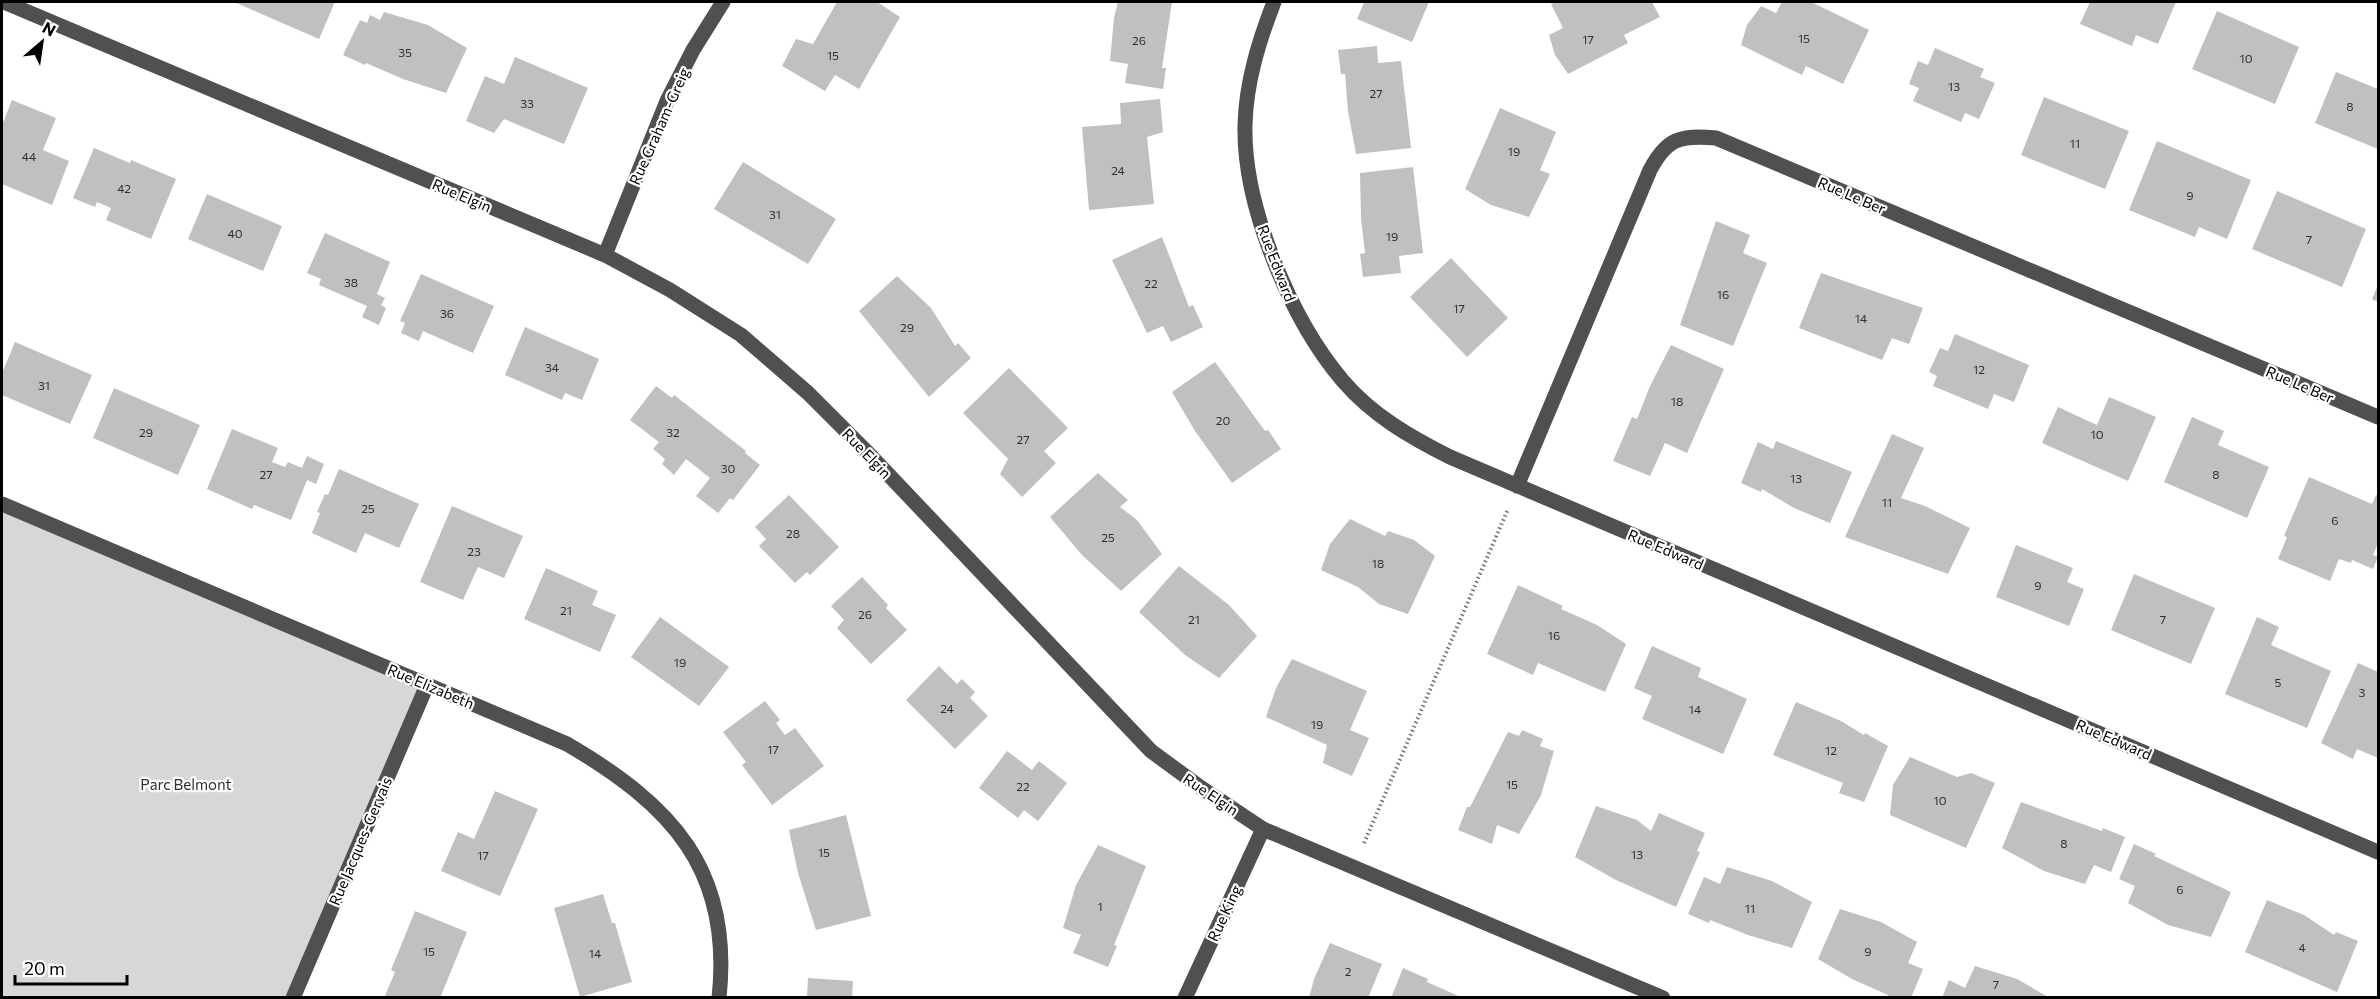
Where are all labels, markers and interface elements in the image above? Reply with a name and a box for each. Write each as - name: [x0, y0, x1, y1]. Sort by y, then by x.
- north arrow: [12, 12, 72, 72]
- text: N: [40, 17, 59, 40]
- house number: 15: [1798, 31, 1810, 45]
- house number: 17: [1582, 32, 1594, 46]
- house number: 26: [1132, 33, 1146, 47]
- house number: 35: [398, 45, 412, 59]
- house number: 15: [827, 48, 839, 62]
- house number: 10: [2240, 51, 2253, 65]
- street label: Rue Graham-Greig: [625, 65, 693, 187]
- house number: 13: [1948, 79, 1960, 93]
- house number: 27: [1370, 86, 1382, 100]
- house number: 33: [520, 96, 534, 110]
- house number: 8: [2346, 99, 2354, 113]
- house number: 11: [2070, 136, 2080, 150]
- house number: 19: [1508, 144, 1520, 158]
- house number: 44: [22, 149, 36, 163]
- house number: 24: [1111, 163, 1125, 177]
- street label: Rue Le Ber: [1815, 173, 1889, 217]
- street label: Rue Elgin: [430, 175, 494, 215]
- house number: 42: [117, 181, 131, 195]
- house number: 9: [2186, 188, 2194, 202]
- house number: 31: [769, 207, 781, 221]
- street label: Rue Edward: [1254, 222, 1300, 304]
- house number: 40: [227, 226, 243, 240]
- house number: 19: [1386, 229, 1398, 243]
- house number: 7: [2306, 232, 2312, 246]
- house number: 38: [344, 275, 358, 289]
- house number: 22: [1144, 276, 1158, 290]
- house number: 16: [1717, 287, 1729, 301]
- house number: 17: [1453, 301, 1465, 315]
- house number: 36: [440, 306, 454, 320]
- house number: 14: [1855, 311, 1867, 325]
- house number: 29: [900, 320, 914, 334]
- house number: 34: [545, 360, 559, 374]
- house number: 12: [1973, 362, 1985, 376]
- street label: Rue Le Ber: [2263, 362, 2337, 406]
- house number: 31: [38, 378, 50, 392]
- house number: 18: [1671, 394, 1683, 408]
- house number: 20: [1216, 413, 1230, 427]
- street label: Rue Elgin: [839, 424, 895, 482]
- house number: 29: [139, 425, 153, 439]
- house number: 32: [666, 425, 680, 439]
- house number: 10: [2091, 427, 2104, 441]
- house number: 27: [1017, 432, 1029, 446]
- house number: 30: [721, 461, 736, 475]
- house number: 27: [260, 467, 272, 481]
- house number: 8: [2212, 467, 2220, 481]
- house number: 13: [1790, 471, 1802, 485]
- house number: 11: [1882, 495, 1892, 509]
- house number: 25: [361, 501, 375, 515]
- house number: 6: [2331, 513, 2339, 527]
- street label: Rue Edward: [1625, 525, 1707, 573]
- house number: 28: [786, 526, 800, 540]
- house number: 25: [1101, 530, 1115, 544]
- house number: 23: [467, 544, 481, 558]
- house number: 18: [1372, 556, 1384, 570]
- house number: 9: [2034, 578, 2042, 592]
- house number: 21: [560, 603, 572, 617]
- house number: 26: [858, 607, 872, 621]
- house number: 21: [1188, 612, 1200, 626]
- house number: 7: [2160, 612, 2166, 626]
- house number: 16: [1548, 628, 1560, 642]
- house number: 19: [674, 655, 686, 669]
- street label: Rue Elizabeth: [385, 660, 477, 712]
- house number: 5: [2275, 675, 2282, 689]
- house number: 3: [2359, 685, 2366, 699]
- house number: 24: [940, 701, 954, 715]
- house number: 14: [1689, 702, 1701, 716]
- street label: Rue Edward: [2073, 715, 2155, 763]
- house number: 19: [1311, 717, 1323, 731]
- house number: 17: [767, 742, 779, 756]
- house number: 12: [1825, 743, 1837, 757]
- street label: Rue Elgin: [1180, 769, 1242, 819]
- street label: Rue Jacques-Gervais: [325, 774, 395, 908]
- park label: Parc Belmont: [140, 775, 232, 793]
- house number: 15: [1506, 777, 1518, 791]
- house number: 22: [1016, 779, 1030, 793]
- house number: 10: [1934, 793, 1947, 807]
- house number: 8: [2060, 836, 2068, 850]
- house number: 15: [818, 845, 830, 859]
- house number: 13: [1631, 847, 1643, 861]
- house number: 17: [477, 848, 489, 862]
- street label: Rue King: [1203, 882, 1245, 944]
- house number: 6: [2176, 882, 2184, 896]
- house number: 1: [1097, 899, 1103, 913]
- house number: 11: [1745, 901, 1755, 915]
- house number: 4: [2298, 940, 2306, 954]
- house number: 15: [423, 944, 435, 958]
- house number: 9: [1864, 944, 1872, 958]
- house number: 14: [589, 946, 601, 960]
- scale bar: [15, 948, 128, 986]
- text: 20 m: [24, 957, 65, 979]
- house number: 2: [1345, 964, 1352, 978]
- house number: 7: [1993, 977, 1999, 991]

